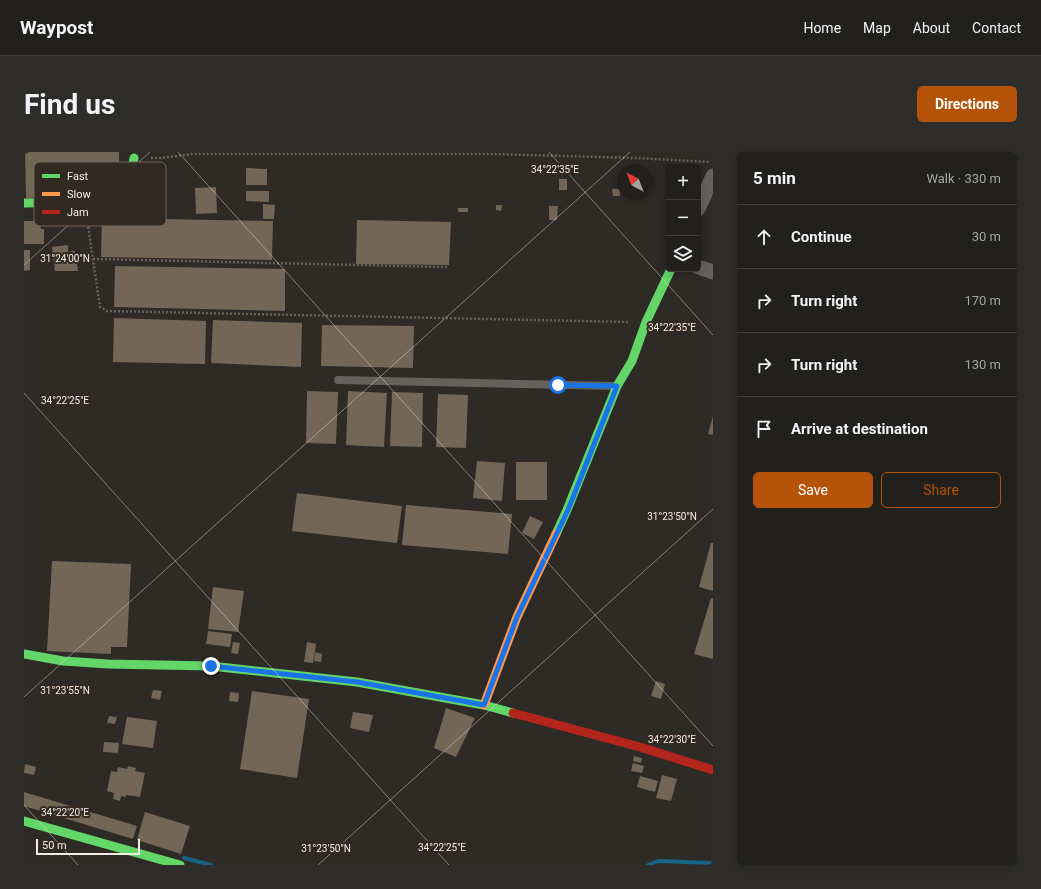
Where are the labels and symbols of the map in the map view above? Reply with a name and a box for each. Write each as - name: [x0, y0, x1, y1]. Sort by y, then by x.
- legend: [34, 162, 166, 226]
- text: 34°22'35"E: [531, 164, 579, 175]
- north arrow: [617, 164, 653, 200]
- text: Fast: [67, 170, 89, 183]
- text: Slow: [67, 188, 91, 201]
- text: Jam: [67, 206, 89, 219]
- text: 31°24'00"N: [40, 253, 90, 264]
- text: 34°22'35"E: [648, 322, 696, 333]
- route start: [549, 376, 567, 394]
- text: 34°22'25"E: [41, 395, 89, 406]
- text: 31°23'50"N: [647, 511, 697, 522]
- route end: [202, 657, 220, 675]
- text: 31°23'55"N: [40, 685, 90, 696]
- text: 34°22'30"E: [648, 734, 696, 745]
- text: 34°22'20"E: [41, 807, 89, 818]
- scale bar: [36, 837, 140, 856]
- text: 34°22'25"E: [418, 842, 466, 853]
- text: 31°23'50"N: [301, 843, 351, 854]

